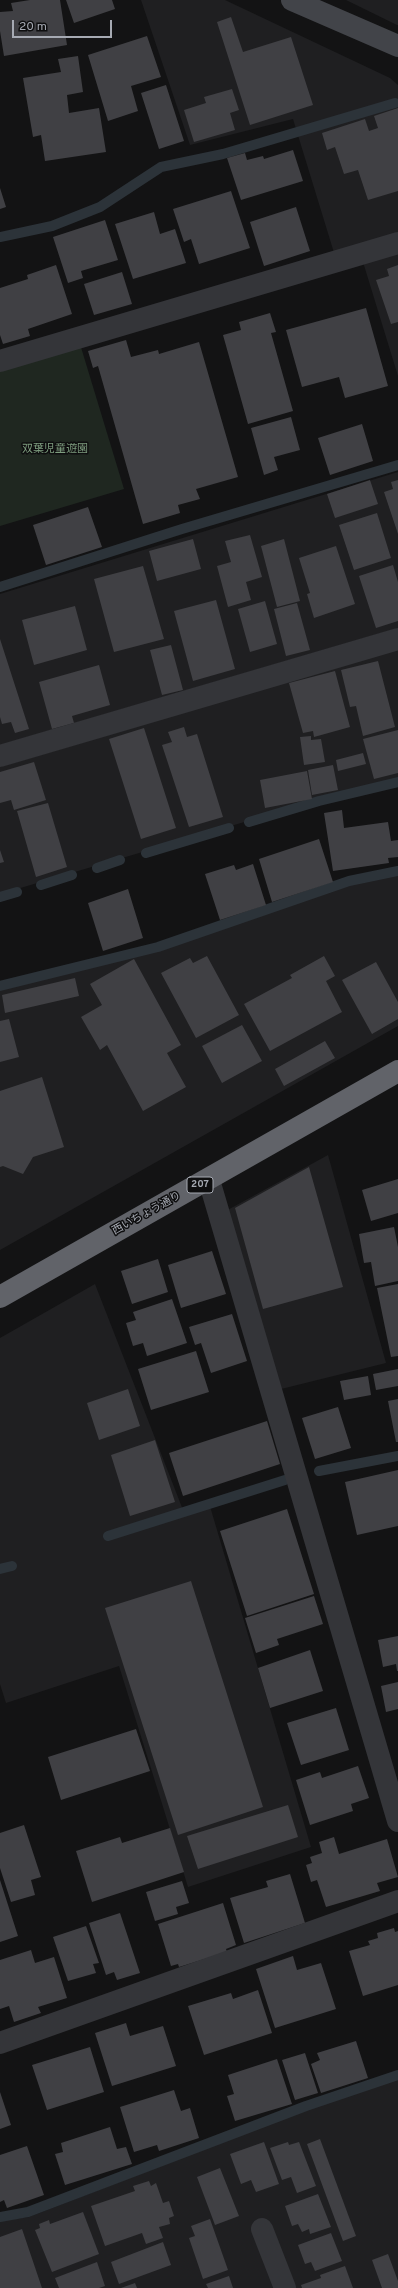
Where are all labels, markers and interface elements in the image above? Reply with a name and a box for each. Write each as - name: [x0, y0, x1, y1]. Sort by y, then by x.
- scale bar: [14, 12, 114, 38]
- text: 20 m: [19, 19, 47, 35]
- park label: 双葉児童遊園: [22, 443, 88, 457]
- road number: 207: [187, 1177, 213, 1193]
- street label: 西いちょう通り: [110, 1190, 184, 1238]

